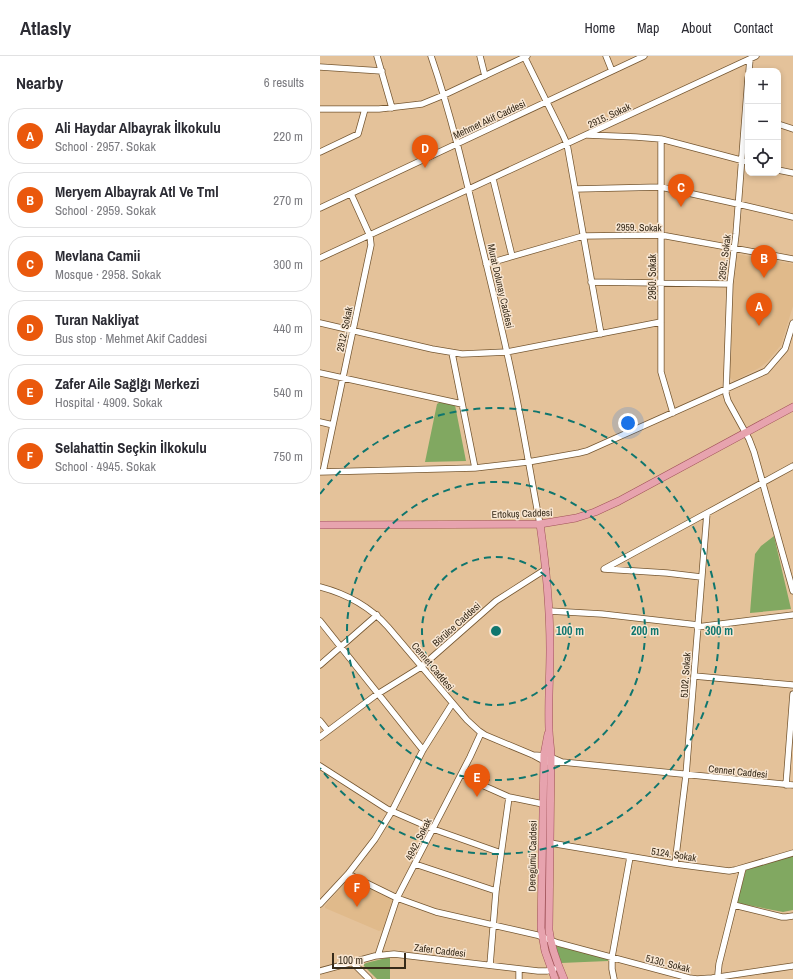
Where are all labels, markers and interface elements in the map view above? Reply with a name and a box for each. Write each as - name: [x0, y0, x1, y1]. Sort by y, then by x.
- text: Atlasly: [20, 15, 71, 41]
- text: Home: [584, 19, 615, 37]
- text: Map: [637, 19, 659, 37]
- text: About: [681, 19, 711, 37]
- text: Contact: [733, 19, 773, 37]
- map controls: [745, 68, 781, 176]
- button: +: [745, 68, 781, 104]
- text: Nearby: [16, 71, 63, 94]
- text: 6 results: [264, 74, 304, 91]
- street label: Mehmet Akif Caddesi: [451, 97, 527, 142]
- street label: 2915. Sokak: [586, 100, 633, 131]
- button: −: [745, 104, 781, 140]
- text: Ali Haydar Albayrak İlkokulu: [55, 117, 221, 138]
- text: A: [26, 128, 34, 145]
- text: 220 m: [273, 128, 303, 145]
- pin: D: [412, 135, 438, 168]
- text: School · 2957. Sokak: [55, 138, 156, 155]
- button: locate: [745, 140, 781, 176]
- pin: C: [668, 174, 694, 207]
- text: Meryem Albayrak Atl Ve Tml: [55, 181, 219, 202]
- text: B: [26, 192, 34, 209]
- text: 270 m: [273, 192, 303, 209]
- text: School · 2959. Sokak: [55, 202, 156, 219]
- street label: 2959. Sokak: [616, 221, 663, 234]
- street label: 2952. Sokak: [715, 233, 734, 280]
- street label: Murat Dolunay Caddesi: [484, 243, 517, 330]
- text: Mevlana Camii: [55, 245, 140, 266]
- pin: B: [751, 245, 777, 278]
- street label: 2960. Sokak: [646, 253, 659, 300]
- text: C: [26, 256, 34, 273]
- text: 300 m: [273, 256, 303, 273]
- text: Mosque · 2958. Sokak: [55, 266, 161, 283]
- pin: A: [746, 293, 772, 326]
- street label: 2912. Sokak: [333, 305, 356, 353]
- text: Turan Nakliyat: [55, 309, 139, 330]
- text: D: [26, 320, 34, 337]
- text: 440 m: [273, 320, 303, 337]
- text: Bus stop · Mehmet Akif Caddesi: [55, 330, 207, 347]
- text: Zafer Aile Sağlğı Merkezi: [55, 373, 199, 394]
- text: E: [26, 384, 34, 401]
- text: 540 m: [273, 384, 303, 401]
- text: Hospital · 4909. Sokak: [55, 394, 162, 411]
- your location: [618, 413, 638, 433]
- text: Selahattin Seçkin İlkokulu: [55, 437, 207, 458]
- text: F: [27, 448, 33, 465]
- text: 750 m: [273, 448, 303, 465]
- text: School · 4945. Sokak: [55, 458, 156, 475]
- street label: Ertokuş Caddesi: [491, 506, 553, 521]
- street label: Börülce Caddesi: [429, 599, 483, 649]
- text: 100 m: [556, 623, 584, 639]
- text: 200 m: [631, 623, 659, 639]
- text: 300 m: [705, 623, 733, 639]
- centre of rings: [489, 624, 503, 638]
- street label: Cennet Caddesi: [409, 639, 457, 693]
- street label: 5102. Sokak: [677, 651, 694, 698]
- street label: Cennet Caddesi: [708, 762, 768, 781]
- pin: E: [464, 764, 490, 797]
- street label: 4942. Sokak: [402, 815, 435, 862]
- street label: Deregümü Caddesi: [525, 820, 540, 892]
- street label: 5124. Sokak: [650, 845, 698, 865]
- pin: F: [344, 874, 370, 907]
- street label: Zafer Caddesi: [413, 941, 467, 960]
- scale bar: [332, 951, 406, 970]
- street label: 5130. Sokak: [644, 952, 692, 976]
- text: 100 m: [338, 953, 363, 967]

